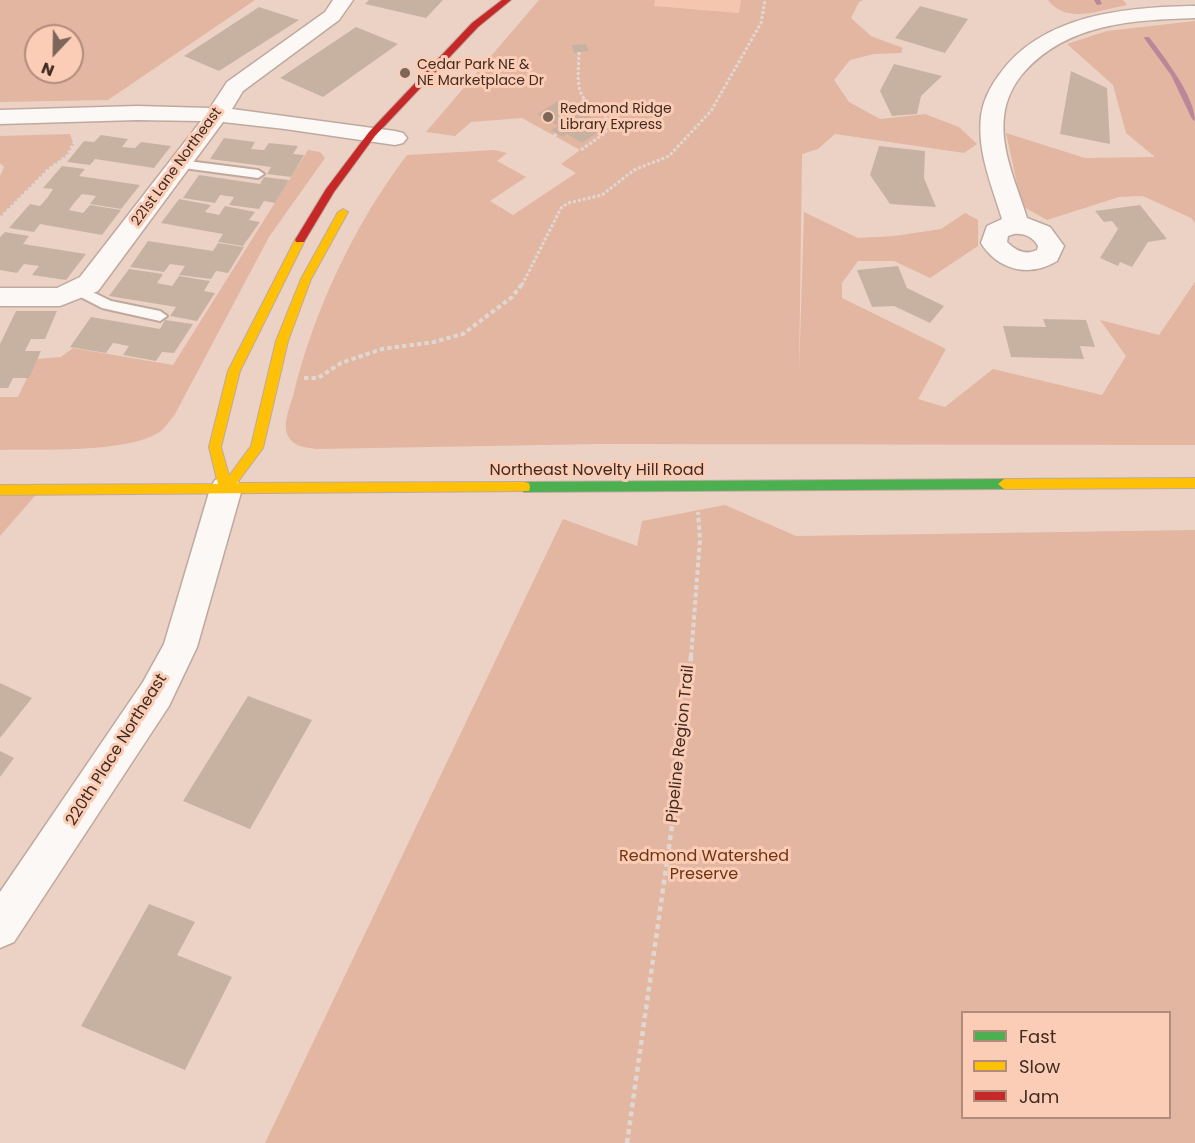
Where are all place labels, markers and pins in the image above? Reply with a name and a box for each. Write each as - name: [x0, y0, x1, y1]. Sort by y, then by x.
- place label: Cedar Park NE & NE Marketplace Dr: [417, 57, 544, 90]
- marker: Cedar Park NE & NE Marketplace Dr: [398, 66, 412, 80]
- place label: Redmond Ridge Library Express: [560, 101, 672, 134]
- marker: Redmond Ridge Library Express: [541, 110, 555, 124]

